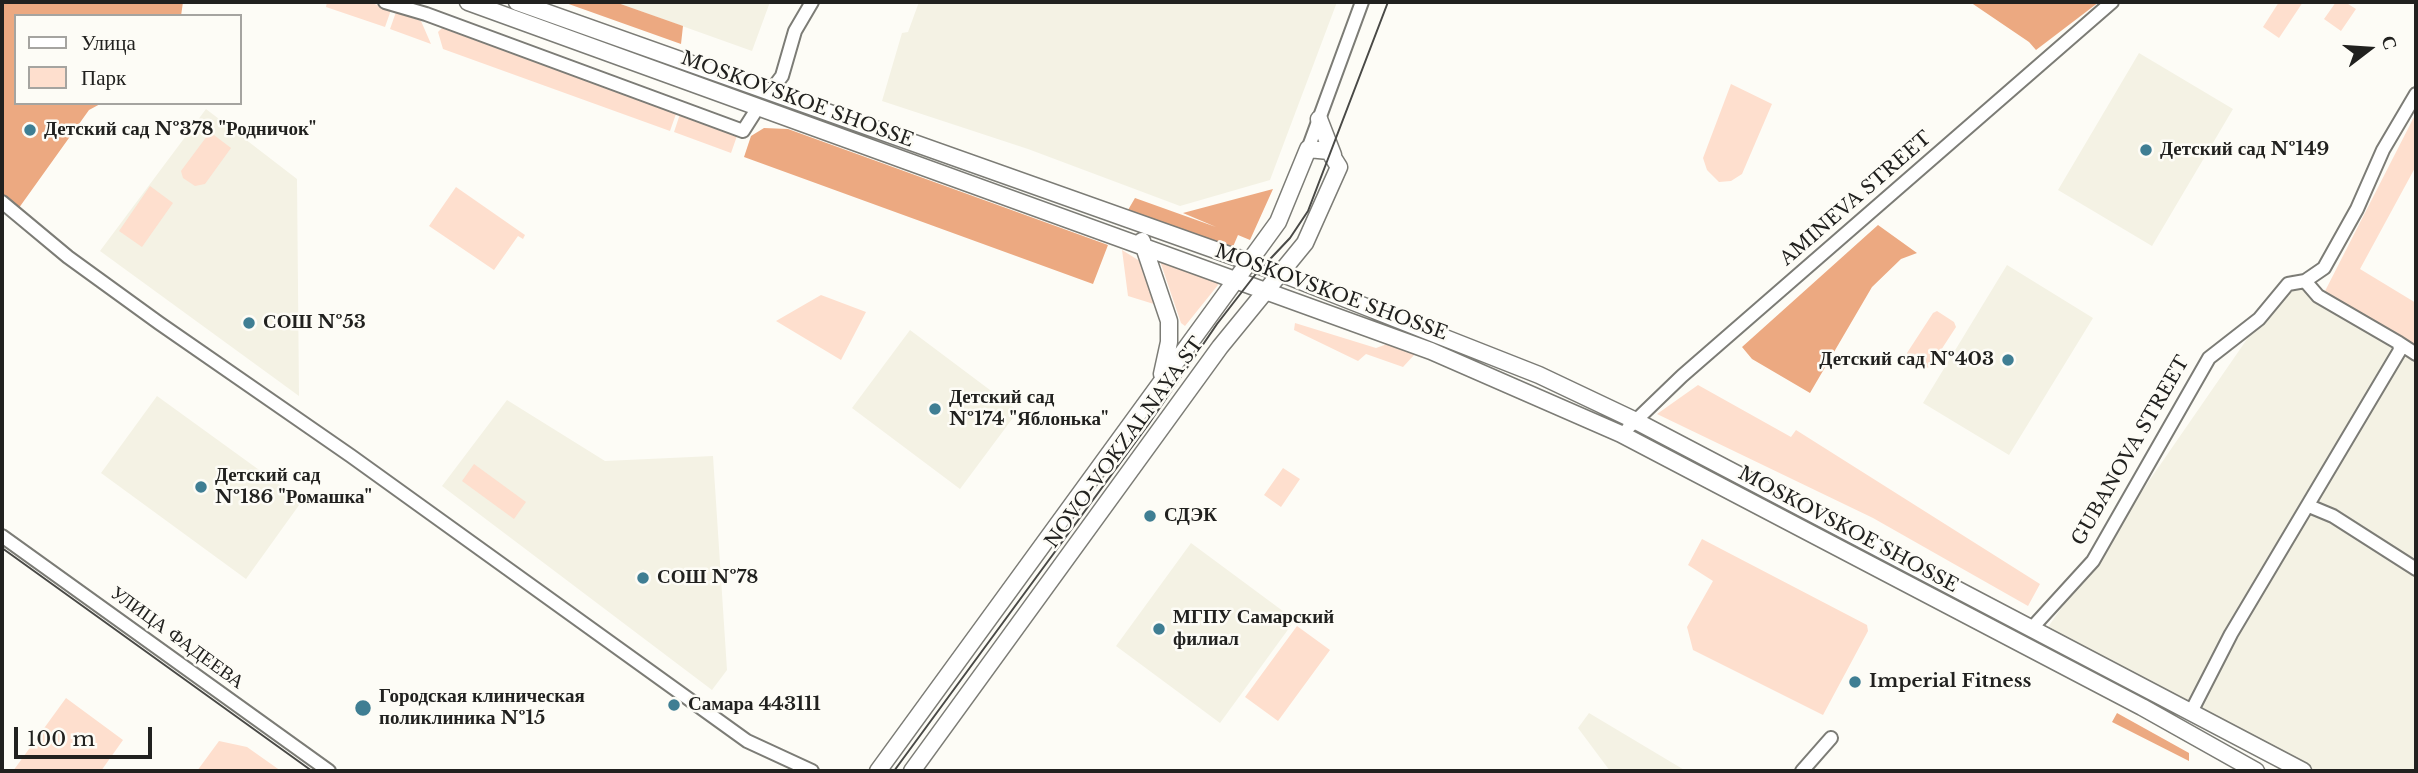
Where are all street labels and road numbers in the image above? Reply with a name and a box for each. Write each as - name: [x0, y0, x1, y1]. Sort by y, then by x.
- street label: MOSKOVSKOE SHOSSE: [678, 47, 916, 153]
- street label: AMINEVA STREET: [1776, 127, 1936, 271]
- street label: MOSKOVSKOE SHOSSE: [1212, 240, 1450, 346]
- street label: NOVO-VOKZALNAYA ST: [1041, 333, 1209, 553]
- street label: GUBANOVA STREET: [2067, 352, 2195, 550]
- street label: MOSKOVSKOE SHOSSE: [1734, 462, 1962, 598]
- street label: УЛИЦА ФАДЕЕВА: [106, 582, 248, 694]

